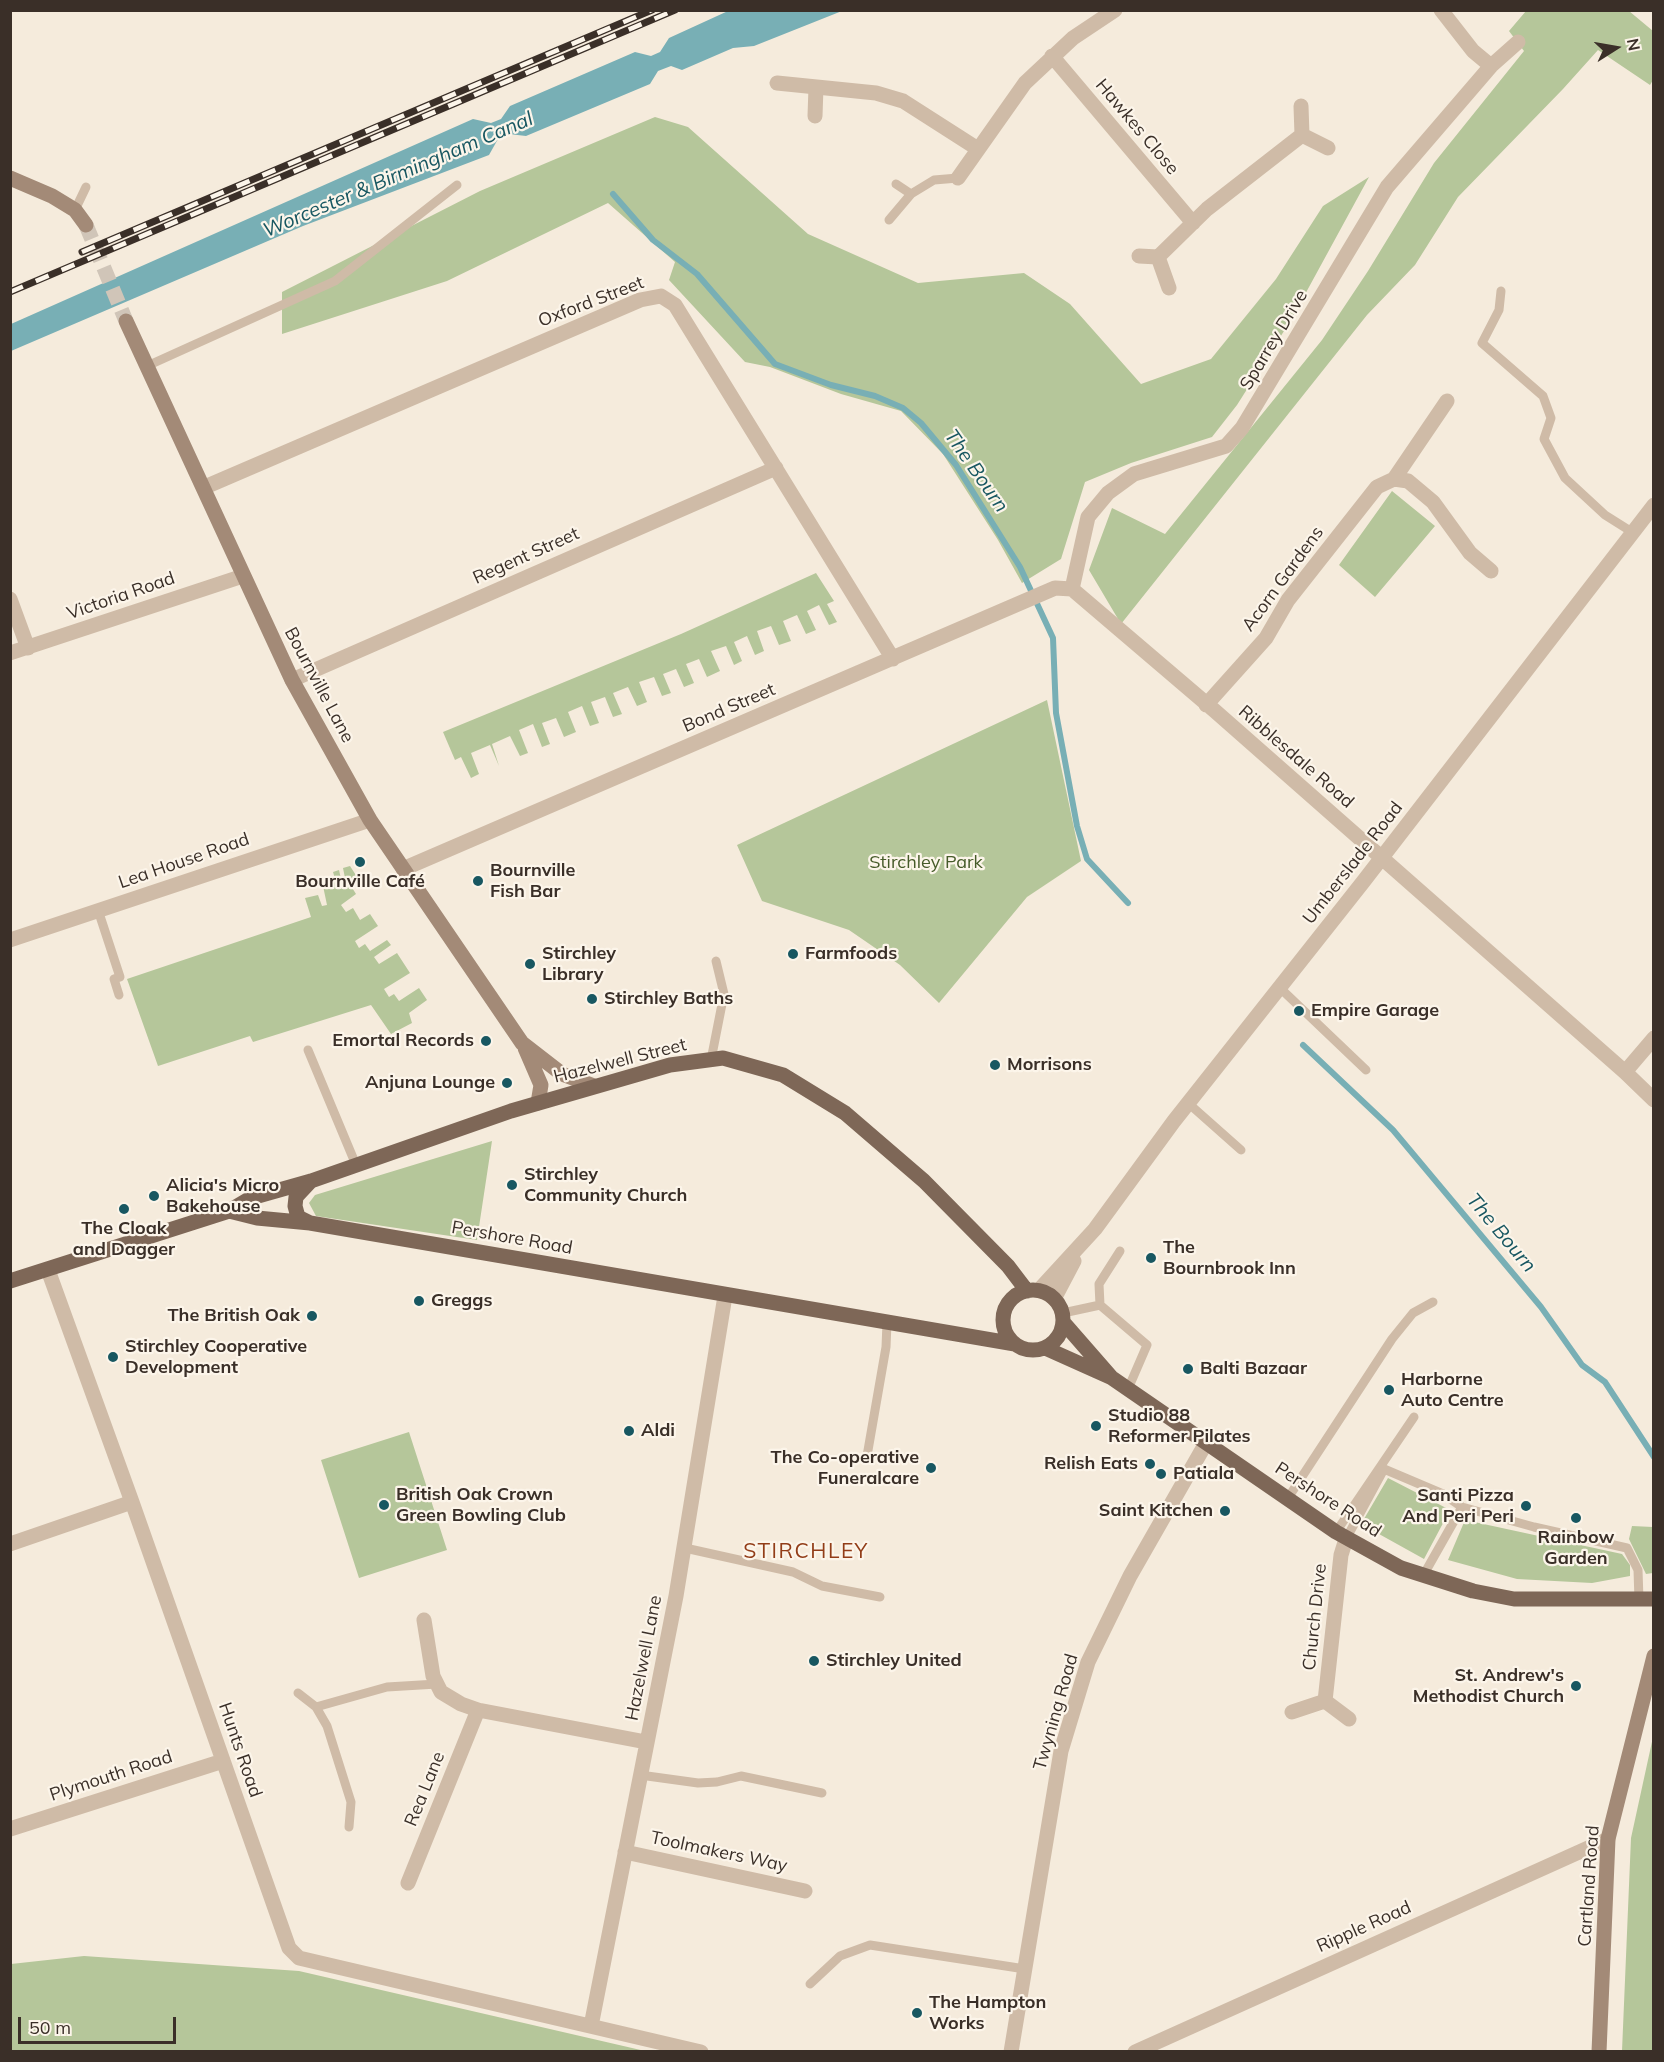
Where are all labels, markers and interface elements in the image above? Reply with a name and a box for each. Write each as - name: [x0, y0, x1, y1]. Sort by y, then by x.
- north arrow: [1586, 18, 1646, 78]
- text: N: [1623, 37, 1645, 52]
- street label: Hawkes Close: [1091, 75, 1183, 179]
- water label: Worcester & Birmingham Canal: [259, 107, 537, 243]
- street label: Oxford Street: [535, 272, 647, 332]
- street label: Sparrey Drive: [1236, 286, 1312, 394]
- water label: The Bourn: [939, 425, 1013, 517]
- street label: Acorn Gardens: [1238, 522, 1328, 636]
- street label: Regent Street: [470, 523, 582, 589]
- street label: Victoria Road: [64, 567, 178, 625]
- street label: Bournville Lane: [279, 624, 359, 746]
- street label: Bond Street: [680, 679, 778, 737]
- street label: Ribblesdale Road: [1234, 701, 1358, 813]
- street label: Umberslade Road: [1298, 797, 1408, 929]
- street label: Lea House Road: [116, 828, 252, 894]
- park label: Stirchley Park: [869, 852, 983, 874]
- marker: Bournville Café: [353, 855, 367, 869]
- place label: Bournville Fish Bar: [490, 860, 575, 902]
- place label: Bournville Café: [295, 871, 425, 893]
- marker: Bournville Fish Bar: [471, 874, 485, 888]
- place label: Stirchley Library: [542, 943, 616, 986]
- place label: Farmfoods: [805, 943, 897, 965]
- marker: Farmfoods: [786, 947, 800, 961]
- marker: Stirchley Library: [523, 957, 537, 971]
- place label: Stirchley Baths: [604, 988, 733, 1010]
- marker: Stirchley Baths: [585, 992, 599, 1006]
- place label: Empire Garage: [1311, 1000, 1439, 1022]
- marker: Empire Garage: [1292, 1004, 1306, 1018]
- place label: Emortal Records: [332, 1030, 474, 1052]
- marker: Emortal Records: [479, 1034, 493, 1048]
- street label: Hazelwell Street: [551, 1034, 689, 1088]
- place label: Morrisons: [1007, 1054, 1092, 1076]
- marker: Morrisons: [988, 1058, 1002, 1072]
- place label: Anjuna Lounge: [365, 1072, 495, 1094]
- marker: Anjuna Lounge: [500, 1076, 514, 1090]
- place label: Stirchley Community Church: [524, 1164, 687, 1206]
- place label: Alicia's Micro Bakehouse: [166, 1175, 279, 1218]
- marker: Stirchley Community Church: [505, 1178, 519, 1192]
- marker: Alicia's Micro Bakehouse: [147, 1189, 161, 1203]
- water label: The Bourn: [1461, 1189, 1541, 1277]
- marker: The Cloak and Dagger: [117, 1202, 131, 1216]
- street label: Pershore Road: [450, 1217, 574, 1259]
- place label: The Cloak and Dagger: [73, 1218, 175, 1260]
- place label: The Bournbrook Inn: [1163, 1237, 1296, 1280]
- marker: The Bournbrook Inn: [1144, 1251, 1158, 1265]
- place label: Greggs: [431, 1290, 493, 1312]
- marker: Greggs: [412, 1294, 426, 1308]
- place label: The British Oak: [167, 1305, 300, 1327]
- marker: The British Oak: [305, 1309, 319, 1323]
- place label: Stirchley Cooperative Development: [125, 1336, 307, 1378]
- marker: Stirchley Cooperative Development: [106, 1350, 120, 1364]
- place label: Balti Bazaar: [1200, 1358, 1307, 1380]
- marker: Balti Bazaar: [1181, 1362, 1195, 1376]
- place label: Harborne Auto Centre: [1401, 1369, 1504, 1412]
- marker: Harborne Auto Centre: [1382, 1383, 1396, 1397]
- place label: Studio 88 Reformer Pilates: [1108, 1405, 1251, 1448]
- marker: Studio 88 Reformer Pilates: [1089, 1419, 1103, 1433]
- place label: Aldi: [641, 1420, 675, 1442]
- marker: Aldi: [622, 1424, 636, 1438]
- place label: The Co-operative Funeralcare: [771, 1447, 919, 1490]
- place label: Relish Eats: [1044, 1453, 1138, 1475]
- marker: Relish Eats: [1143, 1457, 1157, 1471]
- street label: Pershore Road: [1271, 1458, 1385, 1542]
- marker: The Co-operative Funeralcare: [924, 1461, 938, 1475]
- place label: Patiala: [1173, 1463, 1234, 1485]
- marker: Patiala: [1154, 1467, 1168, 1481]
- place label: British Oak Crown Green Bowling Club: [396, 1484, 566, 1526]
- place label: Santi Pizza And Peri Peri: [1402, 1485, 1514, 1528]
- marker: British Oak Crown Green Bowling Club: [377, 1498, 391, 1512]
- marker: Santi Pizza And Peri Peri: [1519, 1499, 1533, 1513]
- place label: Saint Kitchen: [1099, 1500, 1213, 1522]
- marker: Saint Kitchen: [1218, 1504, 1232, 1518]
- marker: Rainbow Garden: [1569, 1511, 1583, 1525]
- place label: Rainbow Garden: [1538, 1527, 1614, 1570]
- district label: STIRCHLEY: [743, 1539, 869, 1565]
- street label: Church Drive: [1299, 1563, 1331, 1671]
- street label: Hazelwell Lane: [621, 1593, 667, 1723]
- place label: Stirchley United: [826, 1650, 962, 1672]
- street label: Twyning Road: [1029, 1651, 1083, 1773]
- marker: Stirchley United: [807, 1654, 821, 1668]
- place label: St. Andrew's Methodist Church: [1413, 1665, 1564, 1708]
- marker: St. Andrew's Methodist Church: [1569, 1679, 1583, 1693]
- street label: Hunts Road: [214, 1700, 266, 1800]
- street label: Plymouth Road: [47, 1746, 175, 1806]
- street label: Rea Lane: [400, 1749, 450, 1829]
- street label: Cartland Road: [1574, 1825, 1604, 1947]
- street label: Toolmakers Way: [649, 1827, 789, 1877]
- street label: Ripple Road: [1313, 1897, 1415, 1957]
- place label: The Hampton Works: [929, 1992, 1046, 2034]
- scale bar: [21, 2005, 178, 2043]
- marker: The Hampton Works: [910, 2006, 924, 2020]
- text: 50 m: [29, 2016, 71, 2039]

